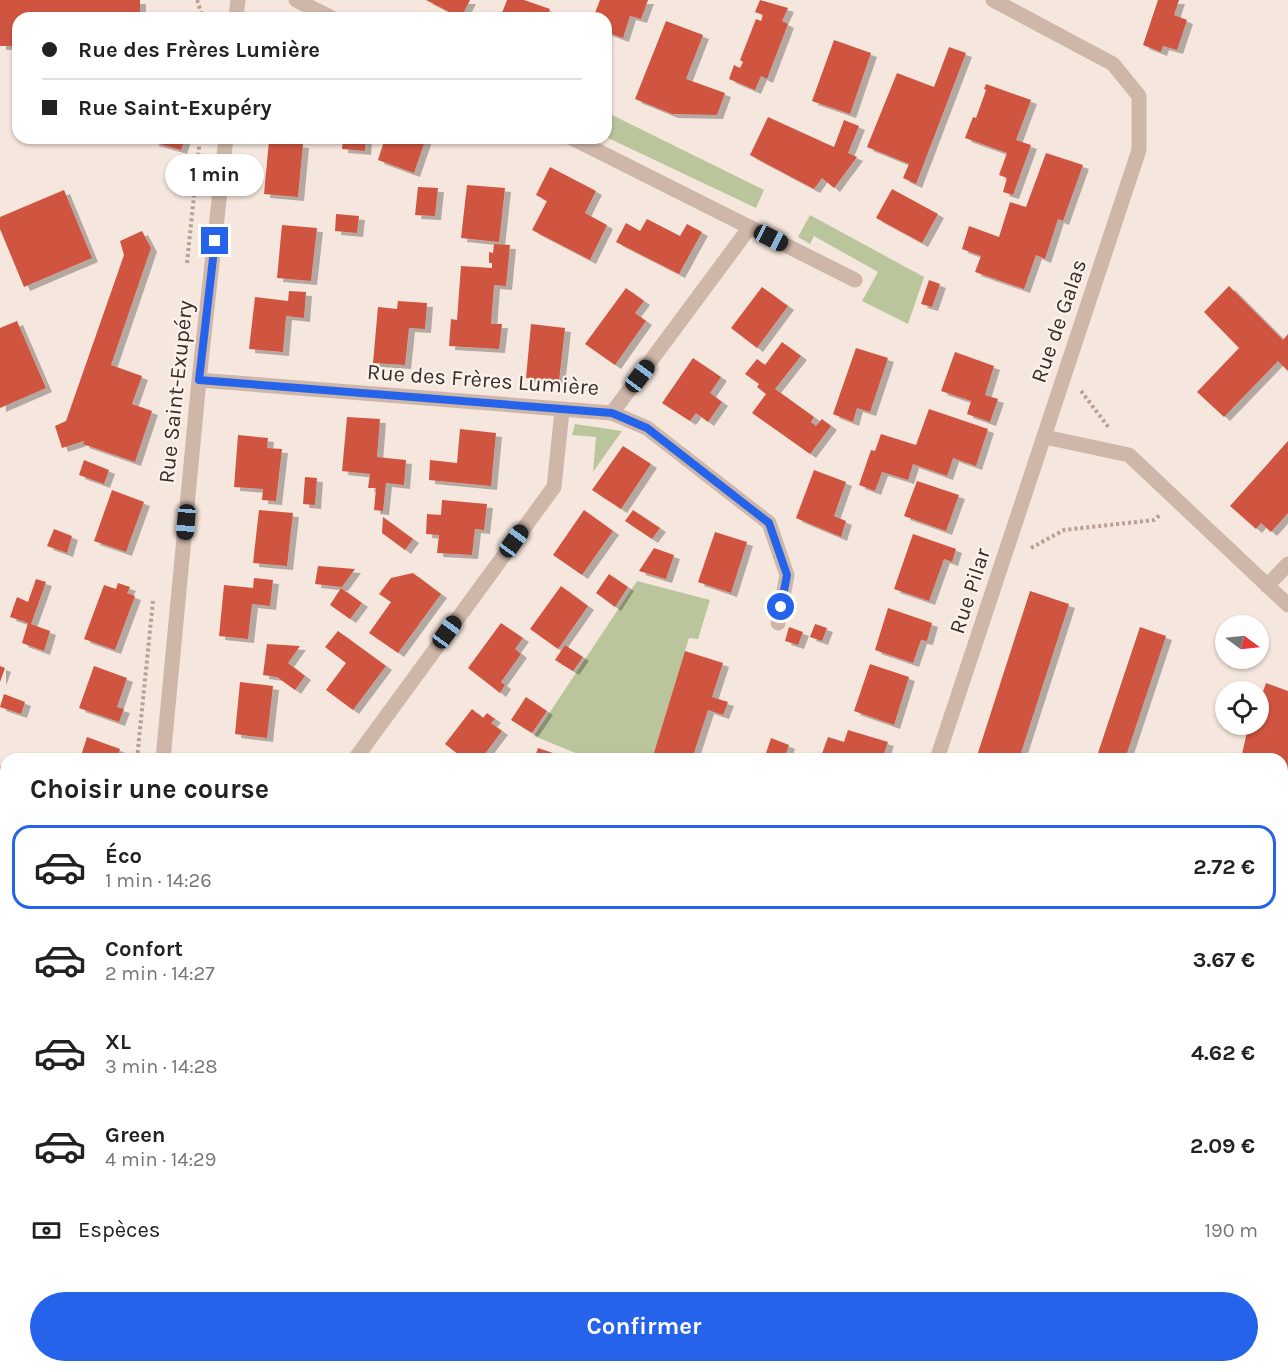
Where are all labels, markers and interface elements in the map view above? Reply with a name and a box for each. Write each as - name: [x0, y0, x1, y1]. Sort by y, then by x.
- text: Rue des Frères Lumière: [78, 37, 320, 63]
- text: Rue Saint-Exupéry: [78, 95, 272, 121]
- callout: 1 min: [166, 154, 264, 196]
- text: 1 min: [189, 163, 240, 186]
- car: [751, 222, 791, 254]
- route end: [201, 227, 228, 254]
- street label: Rue de Galas: [1026, 256, 1092, 386]
- street label: Rue Saint-Exupéry: [153, 299, 199, 485]
- car: [622, 356, 658, 396]
- street label: Rue des Frères Lumière: [366, 359, 600, 401]
- car: [175, 503, 197, 541]
- car: [496, 521, 532, 561]
- street label: Rue Pilar: [944, 545, 996, 637]
- route start: [767, 593, 794, 620]
- car: [429, 612, 465, 652]
- north arrow: [1215, 615, 1269, 669]
- map controls: [1215, 615, 1269, 735]
- button: locate: [1215, 681, 1269, 735]
- text: Choisir une course: [30, 773, 269, 805]
- icon: car: [33, 840, 87, 894]
- text: Éco: [105, 843, 142, 869]
- text: 2.72 €: [1193, 854, 1255, 880]
- text: 1 min · 14:26: [105, 869, 212, 892]
- icon: car: [33, 933, 87, 987]
- text: Confort: [105, 936, 183, 962]
- text: 3.67 €: [1193, 947, 1255, 973]
- text: 2 min · 14:27: [105, 962, 215, 985]
- icon: car: [33, 1026, 87, 1080]
- text: XL: [105, 1029, 131, 1055]
- text: 4.62 €: [1191, 1040, 1255, 1066]
- text: 3 min · 14:28: [105, 1055, 218, 1078]
- icon: car: [33, 1119, 87, 1173]
- text: Green: [105, 1122, 166, 1148]
- text: 2.09 €: [1190, 1133, 1255, 1159]
- text: 4 min · 14:29: [105, 1148, 216, 1171]
- icon: cash: [30, 1214, 63, 1247]
- text: Espèces: [78, 1217, 160, 1243]
- text: 190 m: [1204, 1219, 1258, 1242]
- button: Confirmer: [30, 1292, 1258, 1361]

